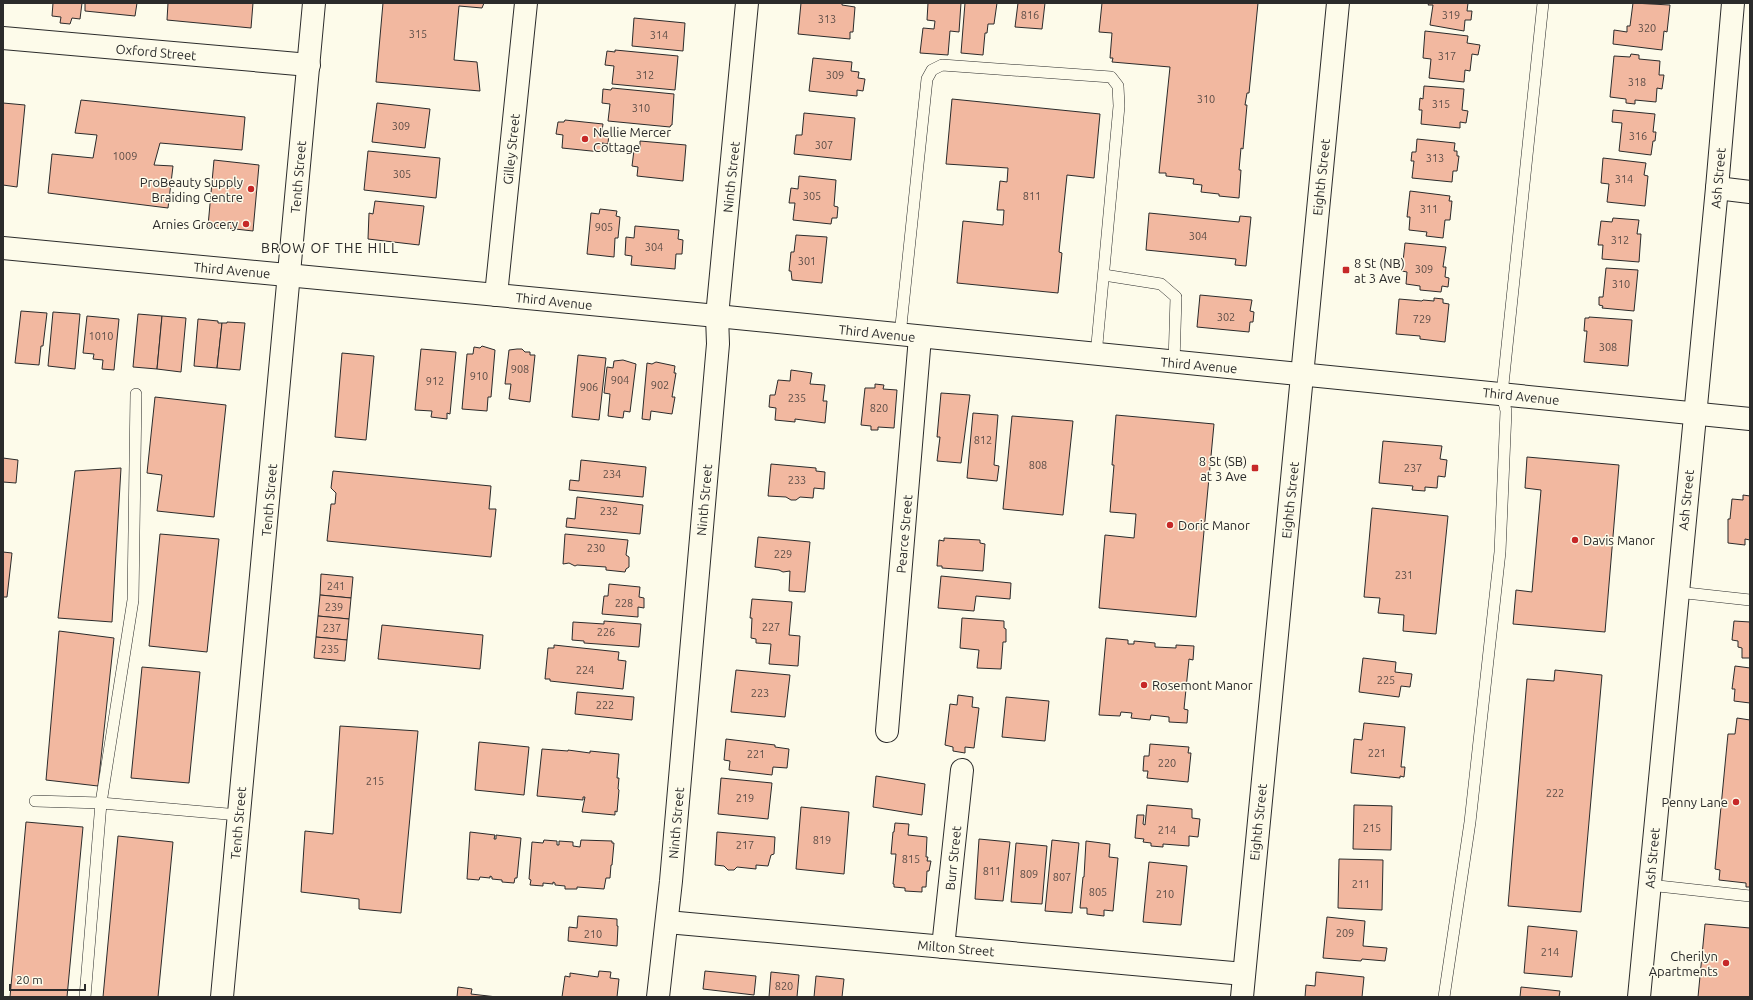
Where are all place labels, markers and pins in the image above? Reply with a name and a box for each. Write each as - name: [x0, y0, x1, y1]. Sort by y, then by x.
- place label: Nellie Mercer Cottage: [593, 125, 671, 154]
- marker: Nellie Mercer Cottage: [580, 134, 590, 144]
- place label: ProBeauty Supply Braiding Centre: [140, 175, 243, 204]
- marker: ProBeauty Supply Braiding Centre: [246, 184, 256, 194]
- place label: Arnies Grocery: [152, 217, 238, 231]
- marker: Arnies Grocery: [241, 219, 251, 229]
- place label: 8 St (NB) at 3 Ave: [1354, 256, 1405, 285]
- marker: 8 St (NB) at 3 Ave: [1341, 265, 1351, 275]
- place label: 8 St (SB) at 3 Ave: [1199, 454, 1247, 483]
- marker: 8 St (SB) at 3 Ave: [1250, 463, 1260, 473]
- place label: Doric Manor: [1178, 518, 1250, 532]
- marker: Doric Manor: [1165, 520, 1175, 530]
- place label: Davis Manor: [1583, 533, 1655, 547]
- marker: Davis Manor: [1570, 535, 1580, 545]
- place label: Rosemont Manor: [1152, 678, 1253, 692]
- marker: Rosemont Manor: [1139, 680, 1149, 690]
- place label: Penny Lane: [1661, 795, 1728, 809]
- marker: Penny Lane: [1731, 797, 1741, 807]
- place label: Cherilyn Apartments: [1649, 949, 1718, 978]
- marker: Cherilyn Apartments: [1721, 958, 1731, 968]

